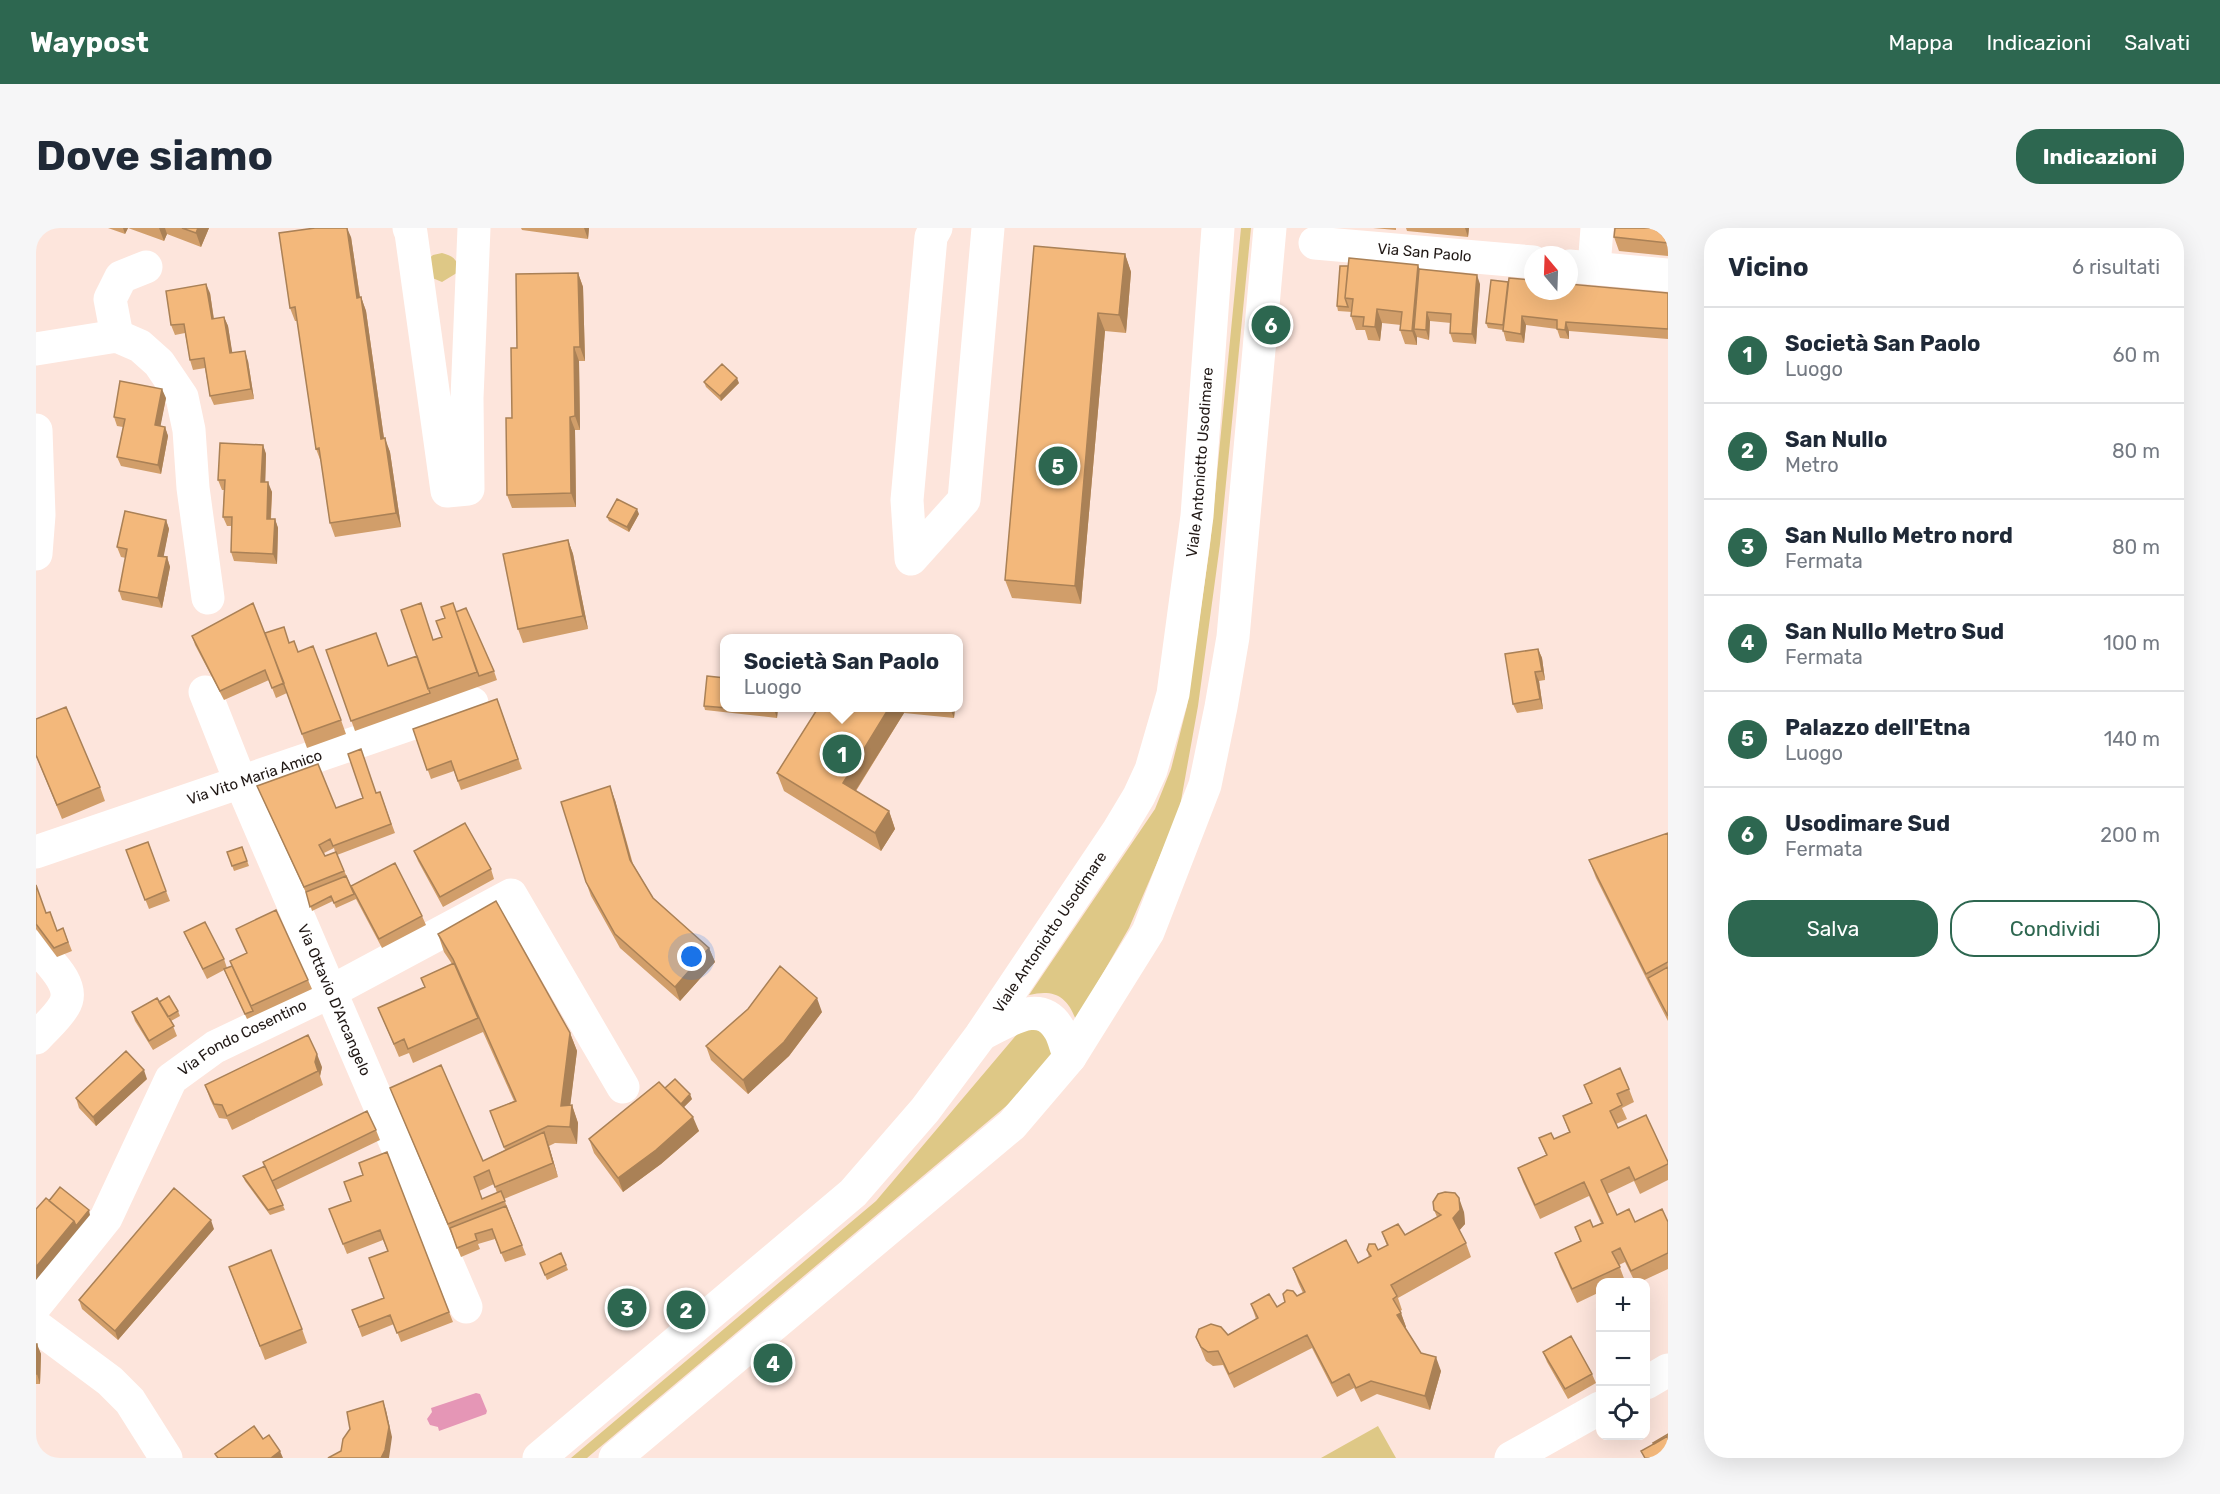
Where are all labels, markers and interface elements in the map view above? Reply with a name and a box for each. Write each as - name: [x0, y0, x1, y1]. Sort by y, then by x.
- text: Waypost: [30, 26, 149, 59]
- text: Mappa: [1888, 30, 1953, 55]
- text: Indicazioni: [1986, 30, 2091, 55]
- text: Salvati: [2124, 30, 2190, 55]
- button: Indicazioni: [2016, 129, 2184, 184]
- text: Dove siamo: [36, 131, 273, 181]
- street label: Via San Paolo: [1377, 239, 1472, 266]
- north arrow: [1524, 246, 1578, 300]
- text: Vicino: [1728, 252, 1809, 283]
- text: 6 risultati: [2072, 255, 2160, 279]
- pin: 6: [1252, 302, 1290, 348]
- text: Società San Paolo: [1785, 330, 1980, 357]
- text: 1: [1743, 343, 1752, 367]
- text: 60 m: [2113, 343, 2160, 367]
- text: Luogo: [1785, 357, 1843, 381]
- street label: Viale Antoniotto Usodimare: [1183, 367, 1217, 559]
- text: San Nullo: [1785, 426, 1887, 453]
- text: 2: [1741, 439, 1754, 463]
- text: 80 m: [2112, 439, 2160, 463]
- pin: 5: [1038, 444, 1078, 488]
- text: Metro: [1785, 453, 1839, 477]
- text: San Nullo Metro nord: [1785, 522, 2013, 549]
- text: 3: [1741, 535, 1754, 559]
- text: 80 m: [2112, 535, 2160, 559]
- text: Fermata: [1785, 549, 1863, 573]
- text: San Nullo Metro Sud: [1785, 618, 2004, 645]
- text: 4: [1741, 631, 1754, 655]
- text: 100 m: [2103, 631, 2160, 655]
- popup: [720, 634, 963, 712]
- text: Fermata: [1785, 645, 1863, 669]
- text: Società San Paolo: [744, 648, 939, 675]
- text: Luogo: [744, 675, 802, 699]
- text: Palazzo dell'Etna: [1785, 714, 1970, 741]
- text: 5: [1741, 727, 1754, 751]
- text: 140 m: [2104, 727, 2160, 751]
- pin: 1: [822, 732, 862, 776]
- text: Luogo: [1785, 741, 1843, 765]
- street label: Via Vito Maria Amico: [185, 746, 325, 809]
- text: Usodimare Sud: [1785, 810, 1950, 837]
- text: 6: [1741, 823, 1754, 847]
- text: 200 m: [2100, 823, 2160, 847]
- text: Fermata: [1785, 837, 1863, 861]
- street label: Viale Antoniotto Usodimare: [989, 848, 1111, 1017]
- button: Salva: [1728, 900, 1938, 957]
- button: Condividi: [1950, 900, 2160, 957]
- street label: Via Ottavio D'Arcangelo: [294, 921, 375, 1079]
- your location: [677, 942, 706, 971]
- street label: Via Fondo Cosentino: [175, 996, 309, 1080]
- map controls: [1596, 1278, 1650, 1440]
- button: +: [1596, 1278, 1650, 1332]
- pin: 3: [608, 1286, 646, 1330]
- pin: 2: [666, 1288, 706, 1332]
- button: −: [1596, 1332, 1650, 1386]
- pin: 4: [754, 1340, 792, 1386]
- button: locate: [1596, 1386, 1650, 1440]

